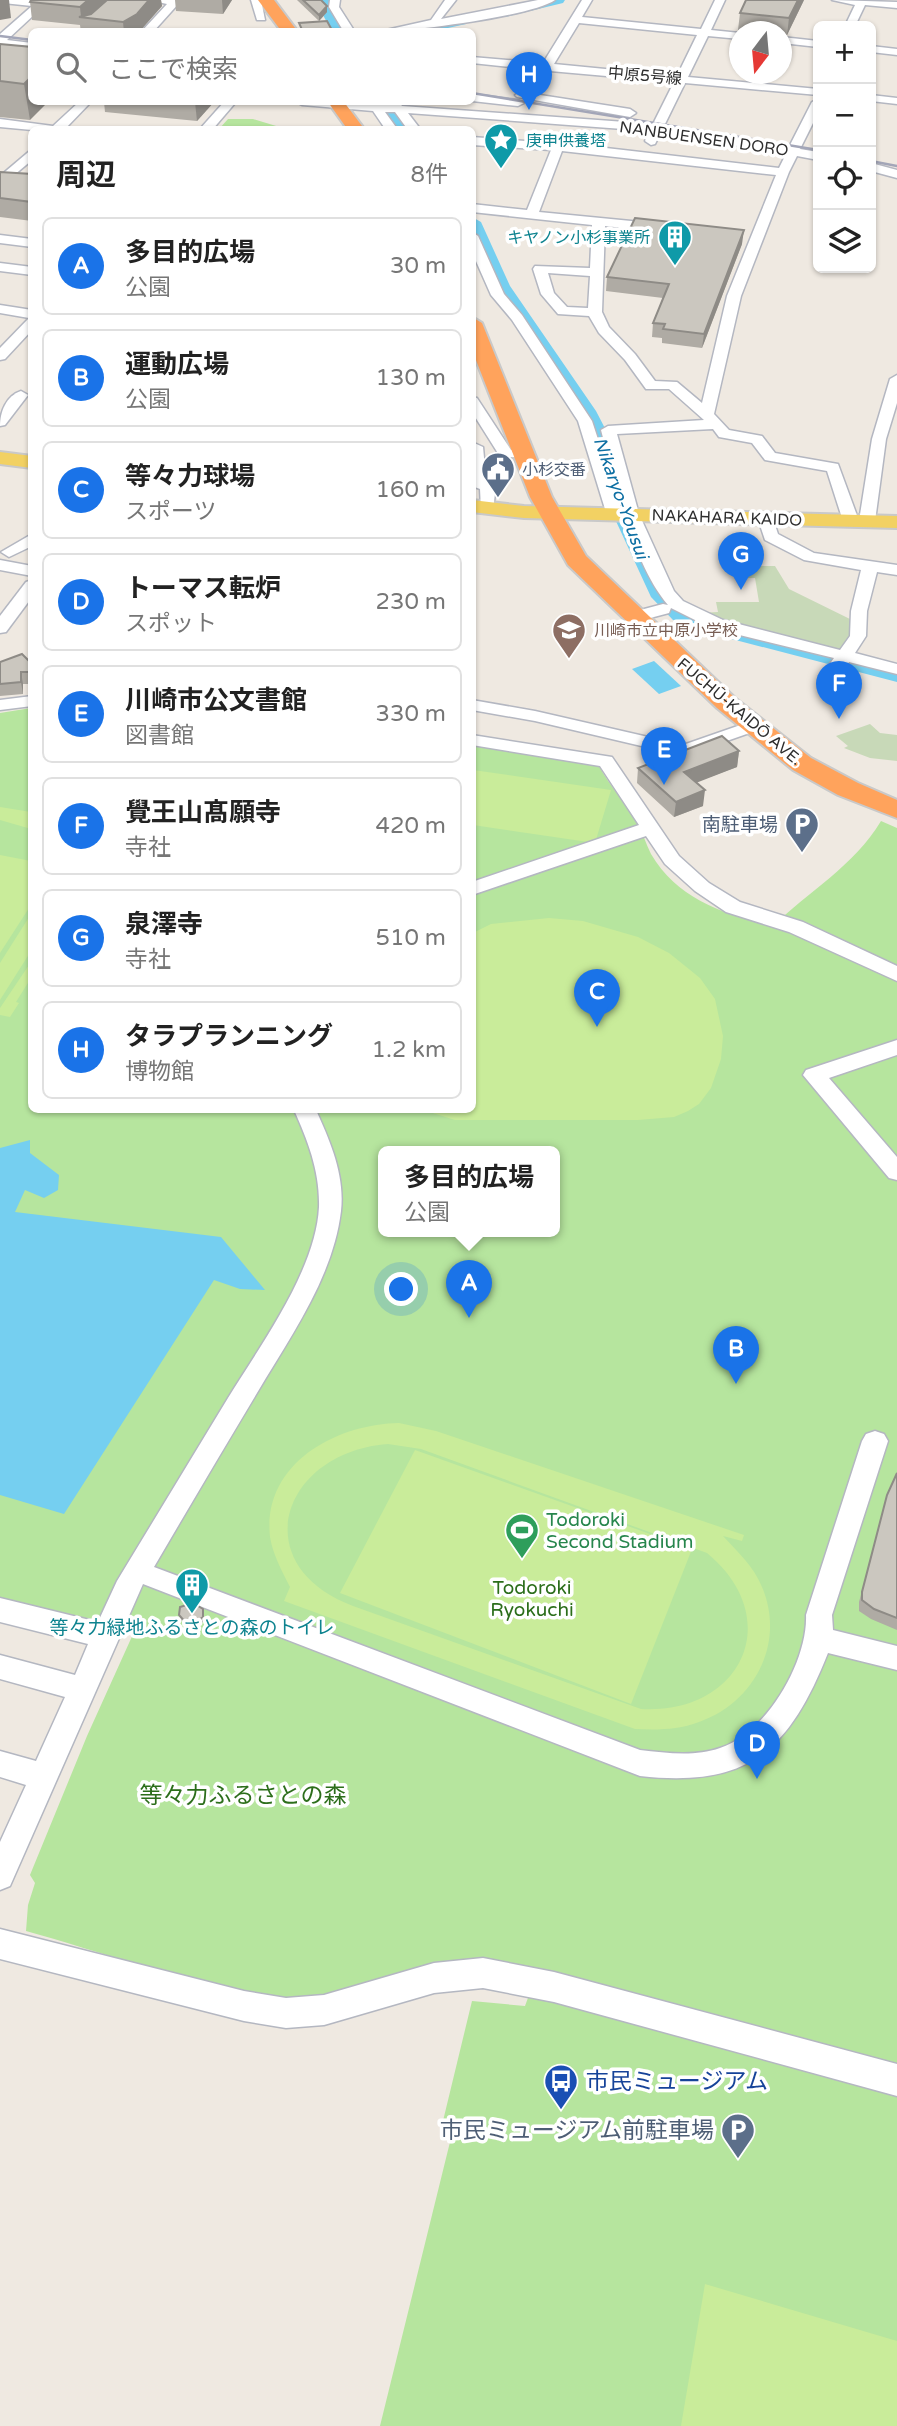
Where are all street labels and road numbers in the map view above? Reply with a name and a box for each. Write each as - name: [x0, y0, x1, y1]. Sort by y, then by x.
- street label: 中原5号線: [607, 63, 683, 89]
- street label: NANBUENSEN DORO: [618, 117, 790, 161]
- street label: NAKAHARA KAIDO: [651, 505, 803, 531]
- street label: FUCHŪ-KAIDŌ AVE.: [673, 654, 806, 770]

